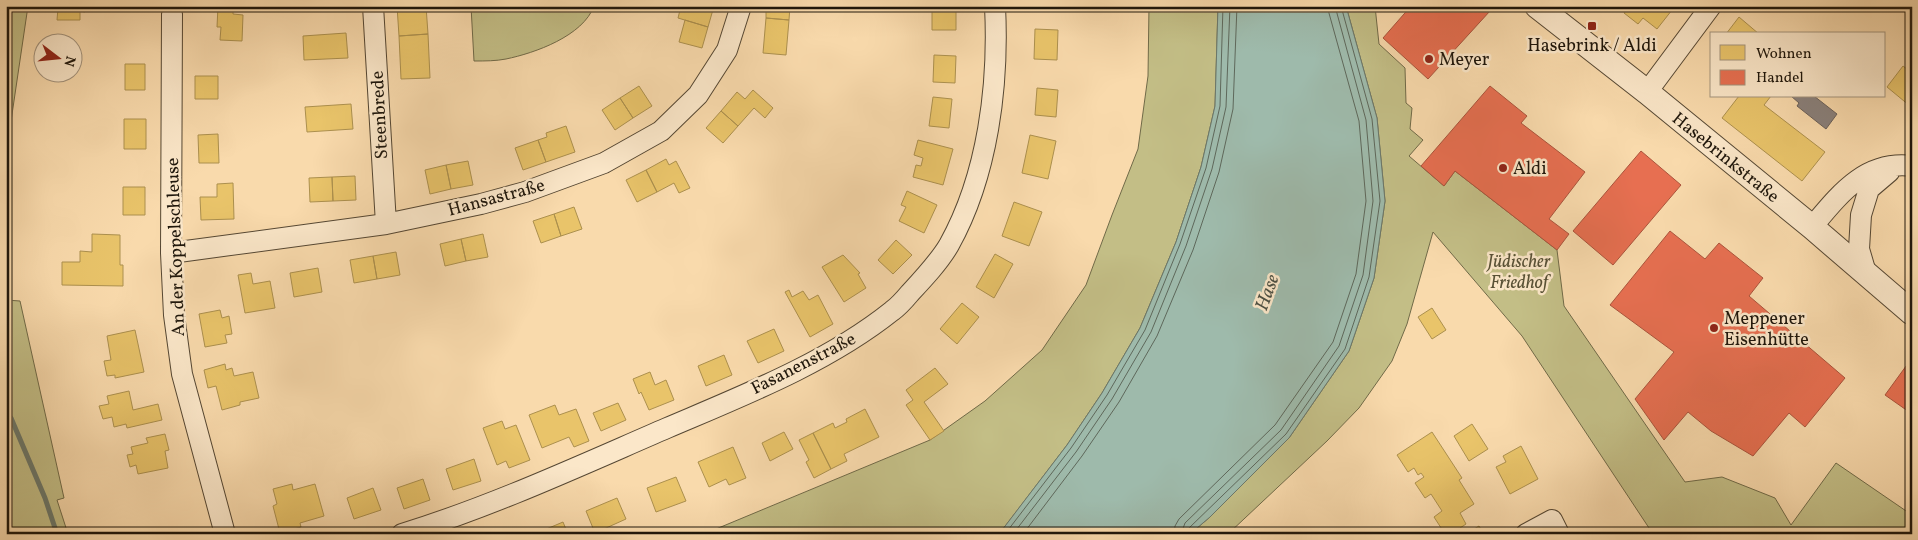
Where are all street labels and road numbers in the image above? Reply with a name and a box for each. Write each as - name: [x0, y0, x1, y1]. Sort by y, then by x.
- street label: Steenbrede: [366, 70, 395, 160]
- street label: Hasebrinkstraße: [1666, 107, 1784, 209]
- street label: An der Koppelschleuse: [161, 157, 192, 337]
- street label: Hansastraße: [445, 173, 548, 223]
- street label: Fasanenstraße: [747, 327, 860, 402]

